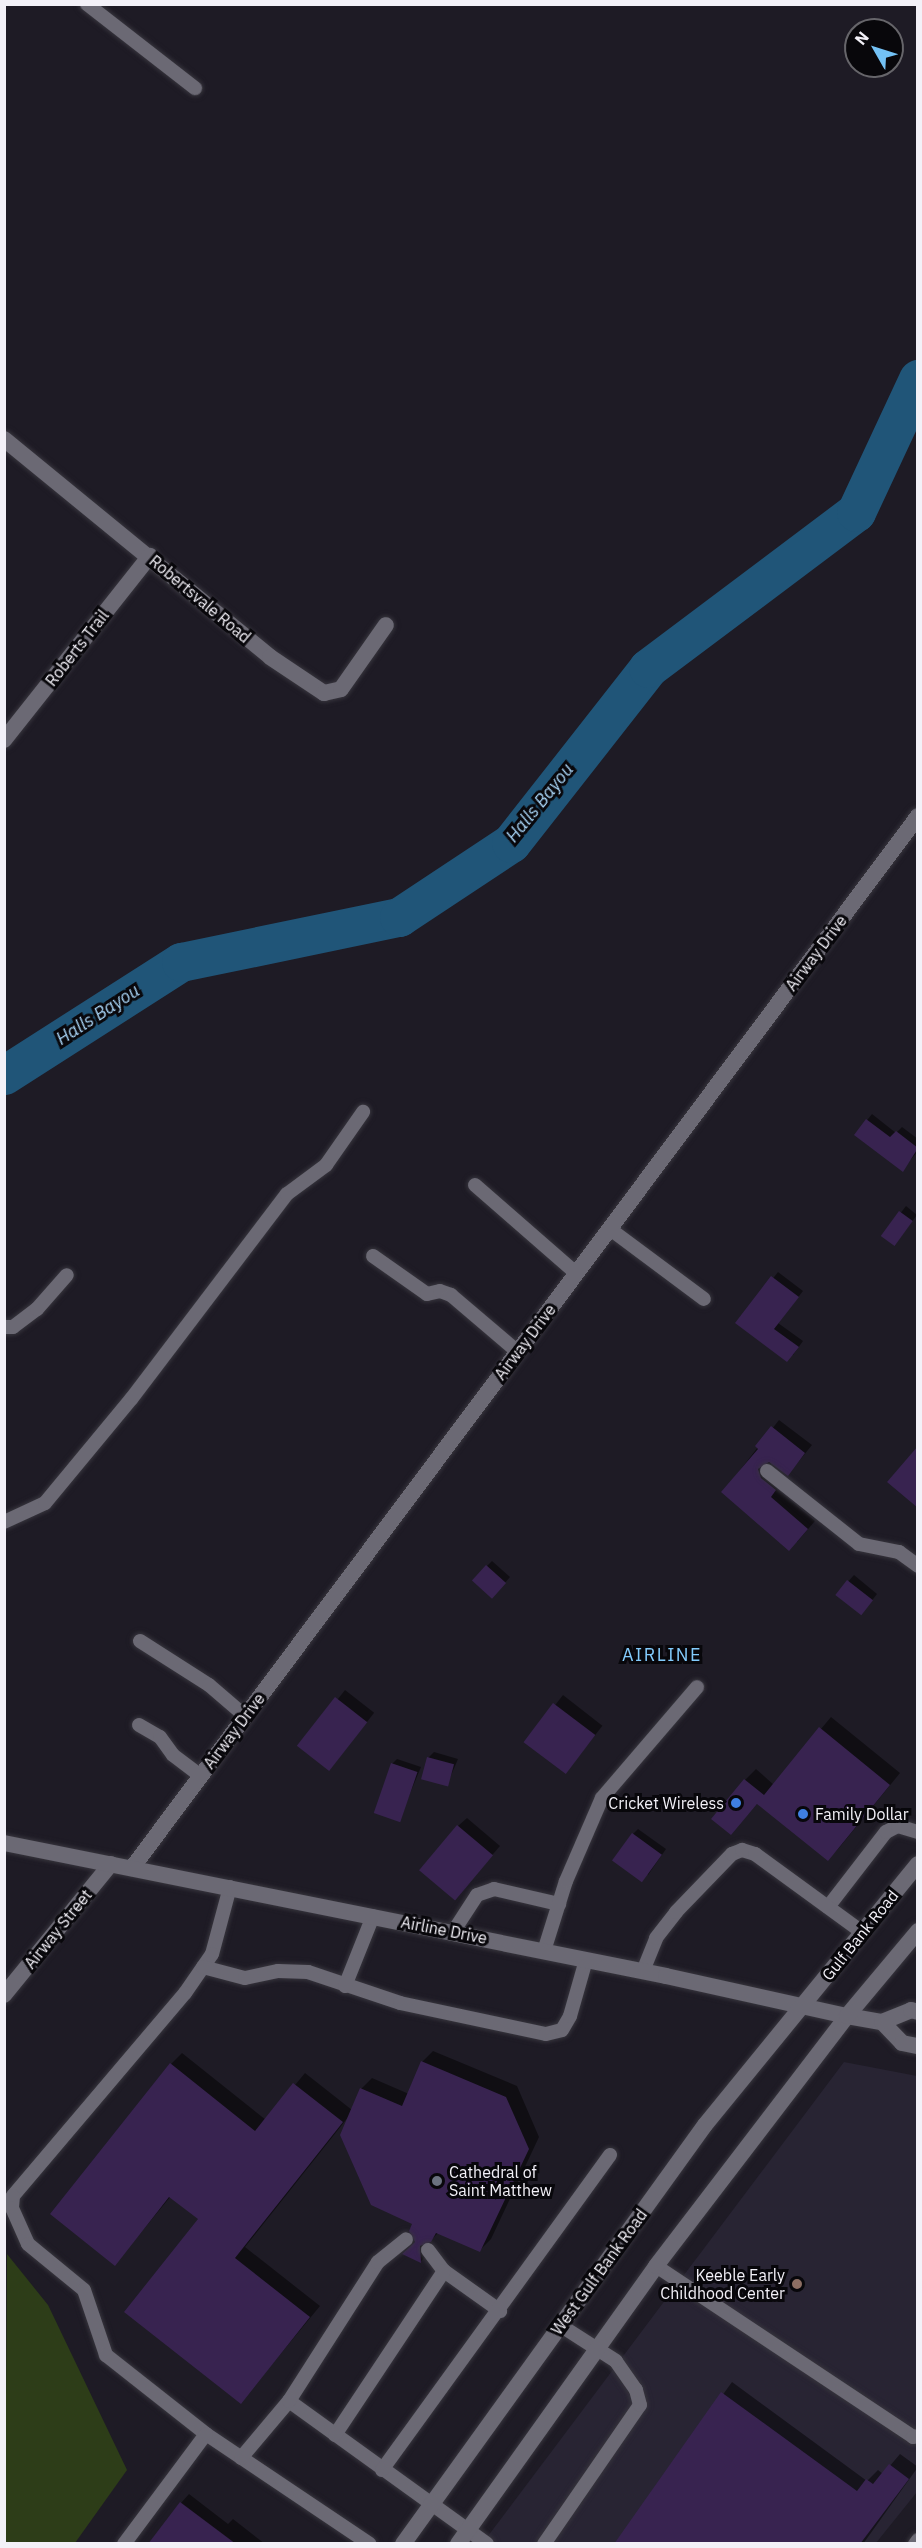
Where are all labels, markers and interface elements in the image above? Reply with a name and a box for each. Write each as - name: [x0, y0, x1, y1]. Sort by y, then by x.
- north arrow: [844, 18, 904, 78]
- text: N: [850, 27, 873, 49]
- street label: Robertsvale Road: [146, 551, 254, 647]
- street label: Roberts Trail: [41, 606, 113, 690]
- water label: Halls Bayou: [502, 759, 578, 847]
- street label: Airway Drive: [781, 911, 851, 995]
- water label: Halls Bayou: [52, 980, 144, 1050]
- street label: Airway Drive: [490, 1300, 560, 1384]
- district label: AIRLINE: [622, 1644, 702, 1666]
- street label: Airway Drive: [199, 1689, 269, 1773]
- place label: Cricket Wireless: [608, 1793, 724, 1813]
- marker: Cricket Wireless: [729, 1796, 743, 1810]
- place label: Family Dollar: [815, 1804, 909, 1824]
- marker: Family Dollar: [796, 1807, 810, 1821]
- street label: Airway Street: [20, 1885, 96, 1973]
- street label: Gulf Bank Road: [818, 1886, 902, 1984]
- street label: Airline Drive: [399, 1912, 489, 1948]
- place label: Cathedral of Saint Matthew: [449, 2162, 552, 2200]
- marker: Cathedral of Saint Matthew: [430, 2174, 444, 2188]
- street label: West Gulf Bank Road: [547, 2205, 651, 2339]
- place label: Keeble Early Childhood Center: [660, 2265, 785, 2303]
- marker: Keeble Early Childhood Center: [790, 2277, 804, 2291]

